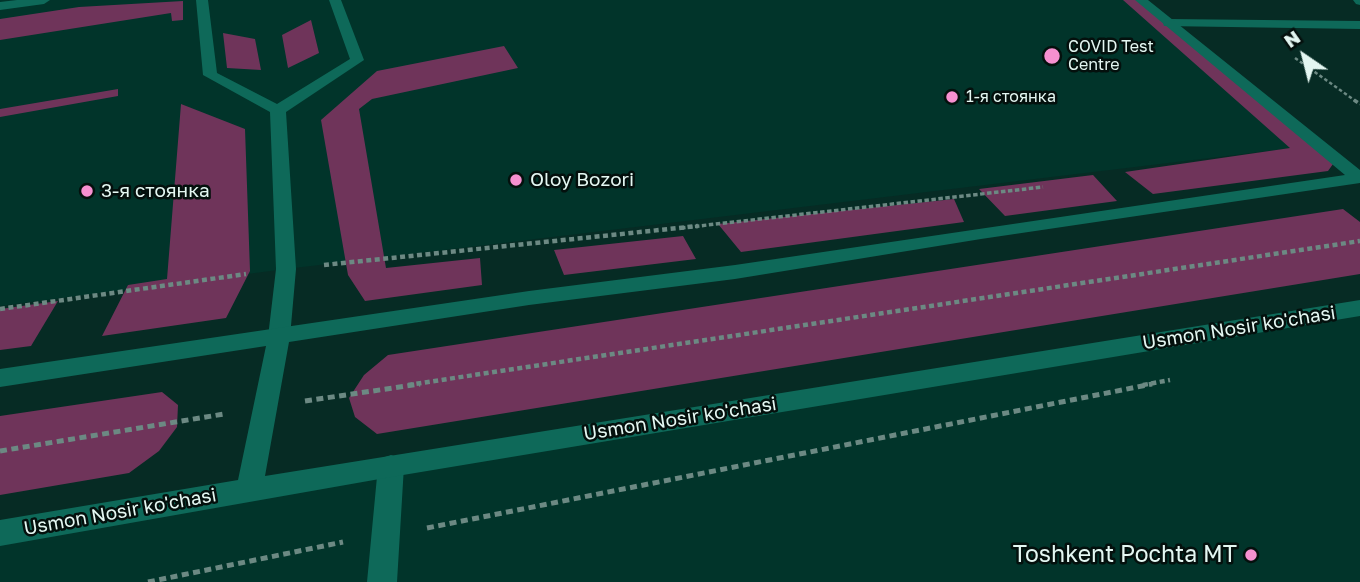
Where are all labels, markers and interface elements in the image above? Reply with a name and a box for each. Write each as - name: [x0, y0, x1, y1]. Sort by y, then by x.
- north arrow: [1269, 21, 1339, 91]
- text: N: [1279, 25, 1304, 52]
- place label: COVID Test Centre: [1068, 37, 1154, 75]
- marker: COVID Test Centre: [1042, 46, 1062, 66]
- place label: 1-я стоянка: [966, 87, 1056, 107]
- marker: 1-я стоянка: [944, 89, 960, 105]
- place label: Oloy Bozori: [530, 169, 634, 191]
- marker: Oloy Bozori: [508, 172, 524, 188]
- place label: 3-я стоянка: [101, 180, 210, 202]
- marker: 3-я стоянка: [79, 183, 95, 199]
- street label: Usmon Nosir ko'chasi: [1141, 301, 1337, 355]
- street label: Usmon Nosir ko'chasi: [582, 392, 778, 446]
- street label: Usmon Nosir ko'chasi: [22, 484, 218, 540]
- place label: Toshkent Pochta MT: [1013, 541, 1237, 569]
- marker: Toshkent Pochta MT: [1243, 547, 1259, 563]

